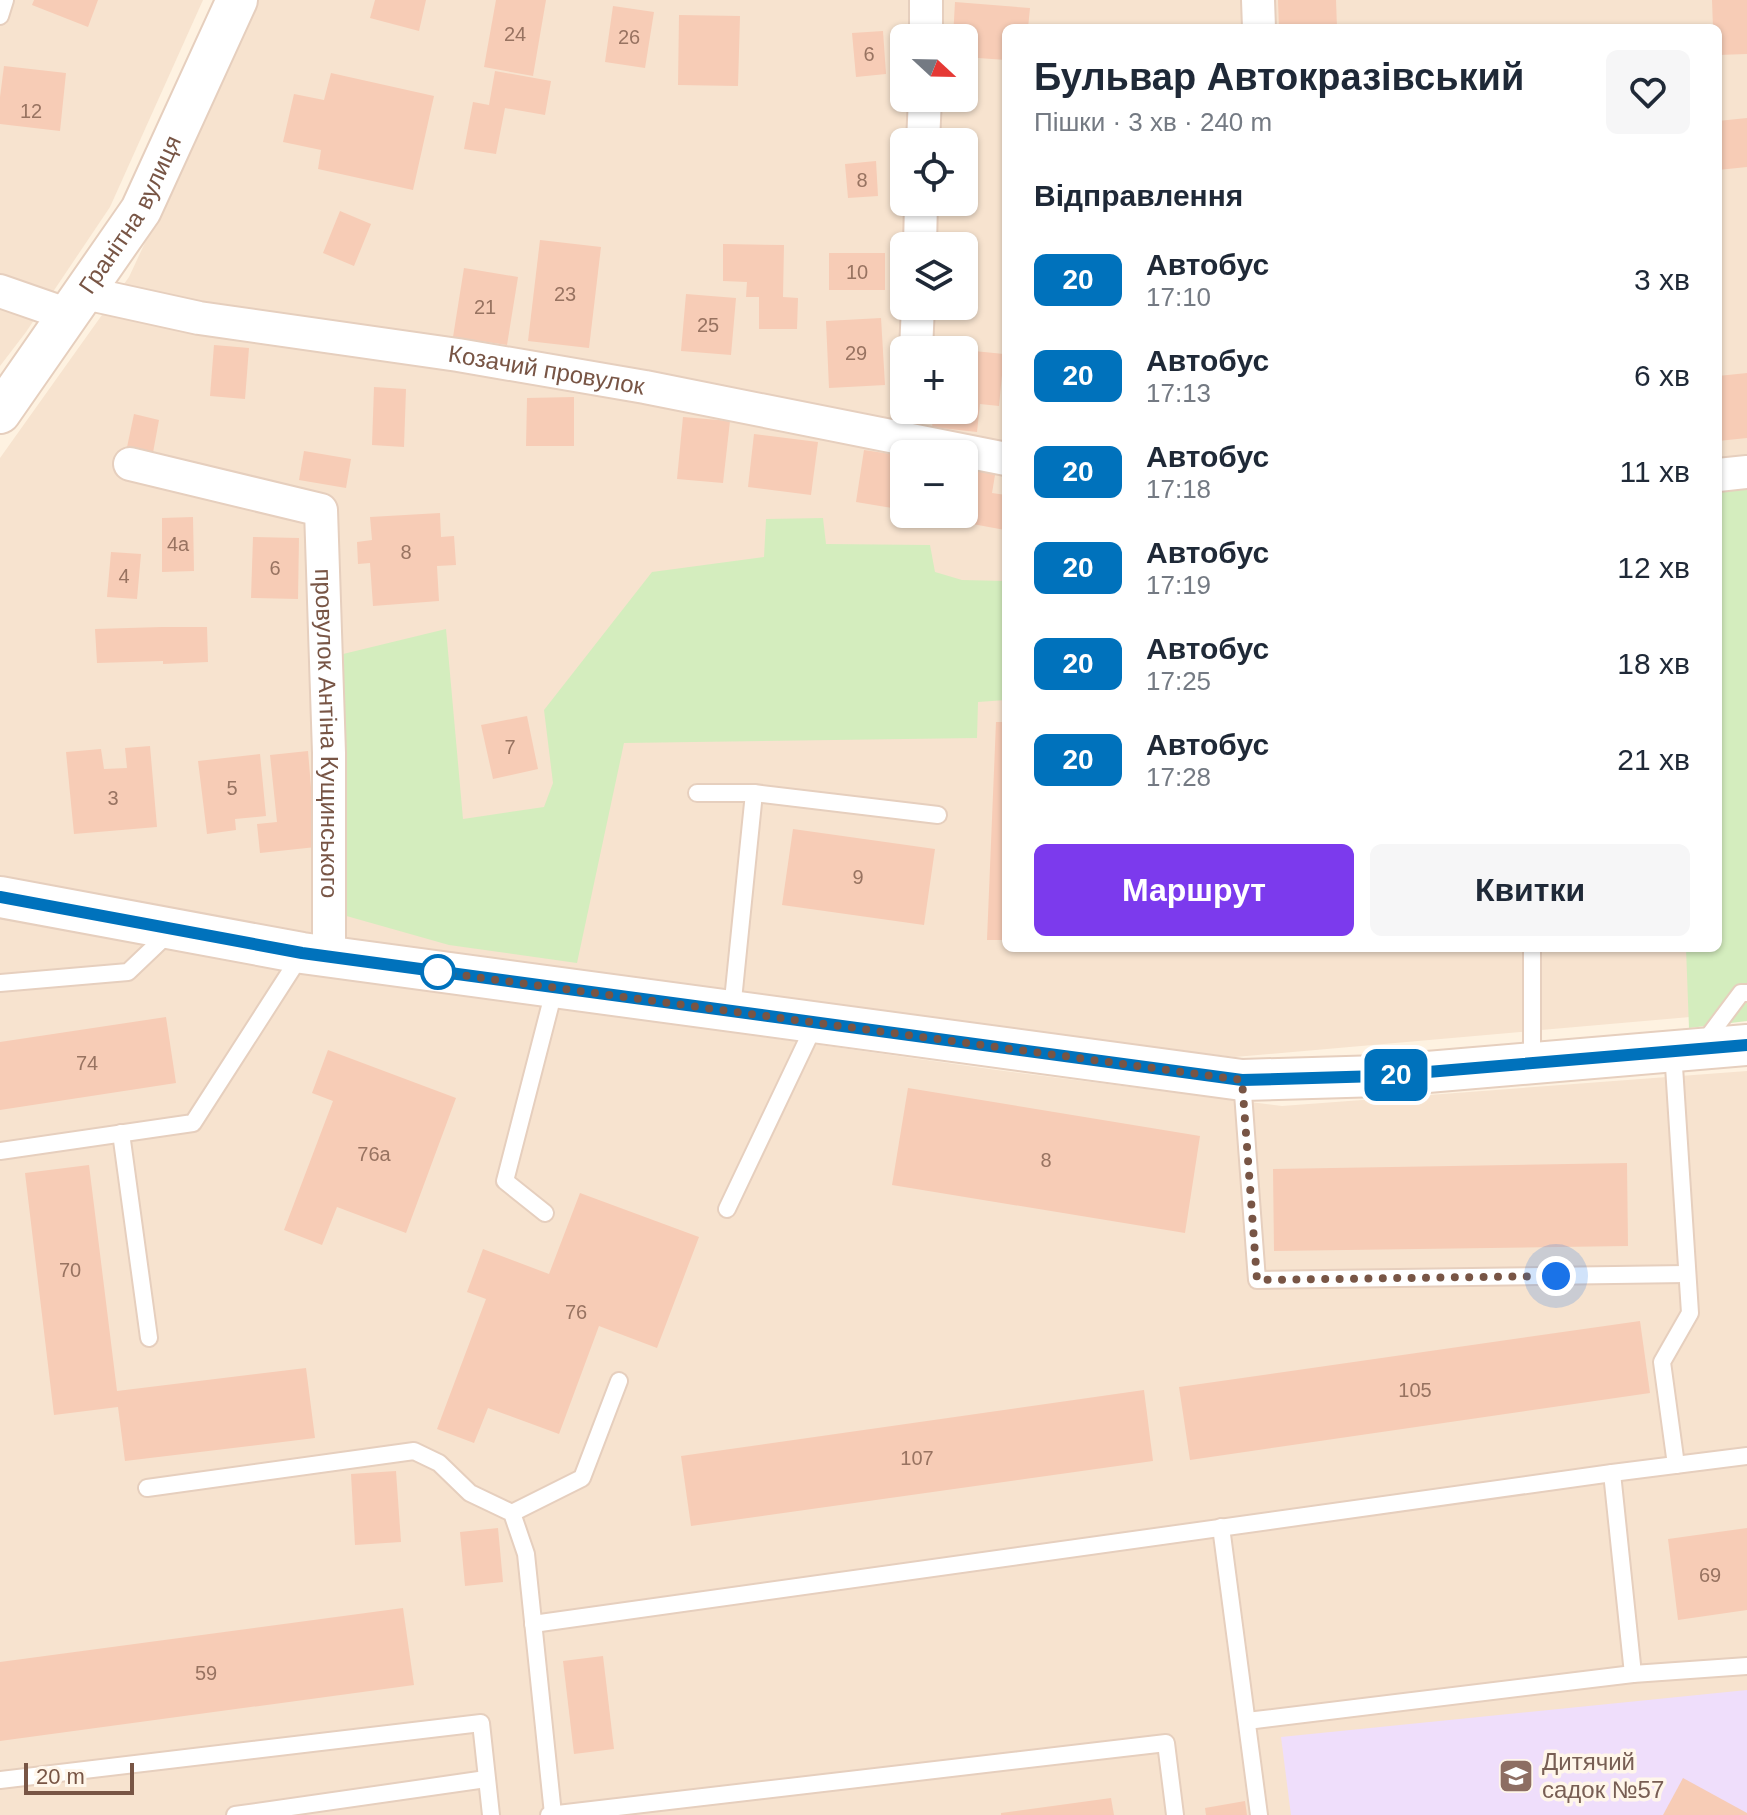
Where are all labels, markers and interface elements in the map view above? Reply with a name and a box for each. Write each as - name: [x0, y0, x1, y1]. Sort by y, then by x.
- house number: 24: [504, 23, 526, 45]
- north arrow: [890, 24, 978, 112]
- map controls: [890, 24, 978, 528]
- house number: 26: [618, 26, 640, 48]
- house number: 6: [863, 43, 875, 65]
- button: heart: [1606, 50, 1690, 134]
- text: Бульвар Автокразівський: [1034, 56, 1524, 98]
- house number: 12: [20, 100, 42, 122]
- text: Пішки · 3 хв · 240 m: [1034, 107, 1272, 137]
- button: locate: [890, 128, 978, 216]
- street label: Гранітна вулиця: [73, 131, 186, 299]
- house number: 8: [856, 169, 868, 191]
- text: Відправлення: [1034, 179, 1243, 212]
- button: layers: [890, 232, 978, 320]
- text: Автобус: [1146, 248, 1269, 281]
- house number: 10: [846, 261, 868, 283]
- text: 3 хв: [1634, 263, 1690, 296]
- text: 20: [1062, 264, 1094, 295]
- text: 17:10: [1146, 282, 1211, 312]
- house number: 23: [554, 283, 576, 305]
- house number: 21: [474, 296, 496, 318]
- house number: 25: [697, 314, 719, 336]
- button: +: [890, 336, 978, 424]
- street label: Козачий провулок: [447, 340, 647, 400]
- house number: 29: [845, 342, 867, 364]
- text: Автобус: [1146, 344, 1269, 377]
- text: 6 хв: [1634, 359, 1690, 392]
- text: 20: [1062, 360, 1094, 391]
- text: 17:13: [1146, 378, 1211, 408]
- button: −: [890, 440, 978, 528]
- text: Автобус: [1146, 440, 1269, 473]
- text: 11 хв: [1620, 455, 1690, 488]
- text: 20: [1062, 456, 1094, 487]
- text: 17:18: [1146, 474, 1211, 504]
- house number: 4а: [167, 533, 190, 555]
- text: Автобус: [1146, 536, 1269, 569]
- house number: 8: [400, 541, 412, 563]
- text: 12 хв: [1617, 551, 1690, 584]
- text: 20: [1062, 552, 1094, 583]
- house number: 6: [269, 557, 281, 579]
- house number: 4: [118, 565, 130, 587]
- street label: провулок Антіна Кущинського: [310, 568, 343, 898]
- text: 17:19: [1146, 570, 1211, 600]
- text: Автобус: [1146, 632, 1269, 665]
- text: 18 хв: [1617, 647, 1690, 680]
- text: 20: [1062, 648, 1094, 679]
- text: 17:25: [1146, 666, 1211, 696]
- text: Автобус: [1146, 728, 1269, 761]
- house number: 7: [504, 736, 516, 758]
- text: 21 хв: [1617, 743, 1690, 776]
- text: 20: [1062, 744, 1094, 775]
- text: 17:28: [1146, 762, 1211, 792]
- house number: 5: [226, 777, 238, 799]
- house number: 3: [107, 787, 119, 809]
- button: Маршрут: [1034, 844, 1354, 936]
- button: Квитки: [1370, 844, 1690, 936]
- house number: 9: [852, 866, 864, 888]
- unlabelled marker: [421, 955, 455, 989]
- line badge: 20: [1360, 1049, 1432, 1101]
- house number: 74: [76, 1052, 98, 1074]
- text: 20: [1380, 1059, 1412, 1090]
- house number: 76а: [357, 1143, 392, 1165]
- house number: 8: [1040, 1149, 1052, 1171]
- your location: [1536, 1256, 1576, 1296]
- house number: 70: [59, 1259, 81, 1281]
- house number: 76: [565, 1301, 587, 1323]
- house number: 105: [1398, 1379, 1432, 1401]
- house number: 107: [900, 1447, 934, 1469]
- house number: 69: [1699, 1564, 1721, 1586]
- house number: 59: [195, 1662, 217, 1684]
- place label: Дитячий садок №57: [1542, 1748, 1664, 1803]
- school or university icon: Дитячий садок №57: [1497, 1757, 1535, 1795]
- scale bar: [24, 1759, 134, 1795]
- text: 20 m: [36, 1764, 85, 1789]

